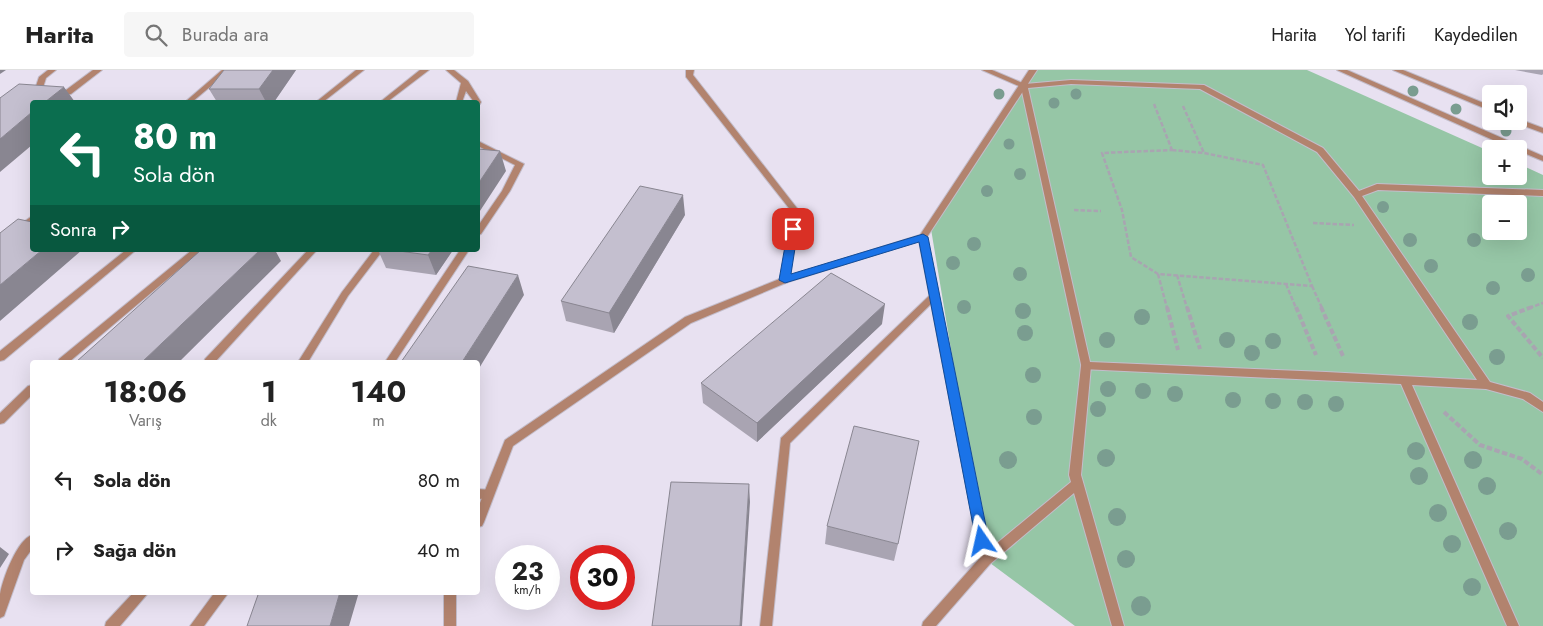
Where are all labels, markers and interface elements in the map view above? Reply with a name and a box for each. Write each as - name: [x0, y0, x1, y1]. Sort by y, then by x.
- search box: [124, 12, 474, 57]
- text: Harita: [25, 17, 94, 52]
- icon: search: [142, 21, 170, 49]
- text: Burada ara: [182, 21, 269, 48]
- text: Harita: [1271, 22, 1317, 48]
- text: Yol tarifi: [1345, 22, 1406, 48]
- text: Kaydedilen: [1434, 22, 1518, 48]
- map controls: [1482, 85, 1527, 240]
- button: sound: [1482, 85, 1527, 130]
- text: 80 m: [133, 112, 217, 162]
- icon: left: [50, 120, 115, 185]
- button: +: [1482, 140, 1527, 185]
- text: Sola dön: [133, 158, 215, 190]
- button: −: [1482, 195, 1527, 240]
- pin: [772, 208, 814, 250]
- icon: right: [106, 215, 134, 243]
- icon: arrive: [779, 215, 807, 243]
- text: Sonra: [50, 216, 96, 243]
- text: 18:06: [104, 370, 187, 413]
- text: 1: [261, 370, 276, 413]
- text: 140: [350, 370, 406, 413]
- text: Varış: [129, 409, 162, 432]
- text: dk: [261, 409, 277, 432]
- text: m: [372, 409, 385, 432]
- icon: left: [50, 466, 78, 494]
- text: Sola dön: [93, 467, 171, 494]
- text: 80 m: [418, 467, 460, 494]
- position arrow: [955, 514, 1007, 566]
- icon: right: [50, 536, 78, 564]
- text: Sağa dön: [93, 537, 177, 564]
- text: 40 m: [417, 537, 460, 564]
- speed limit sign: 30: [570, 545, 635, 610]
- text: 23: [512, 553, 543, 589]
- text: km/h: [514, 581, 541, 599]

